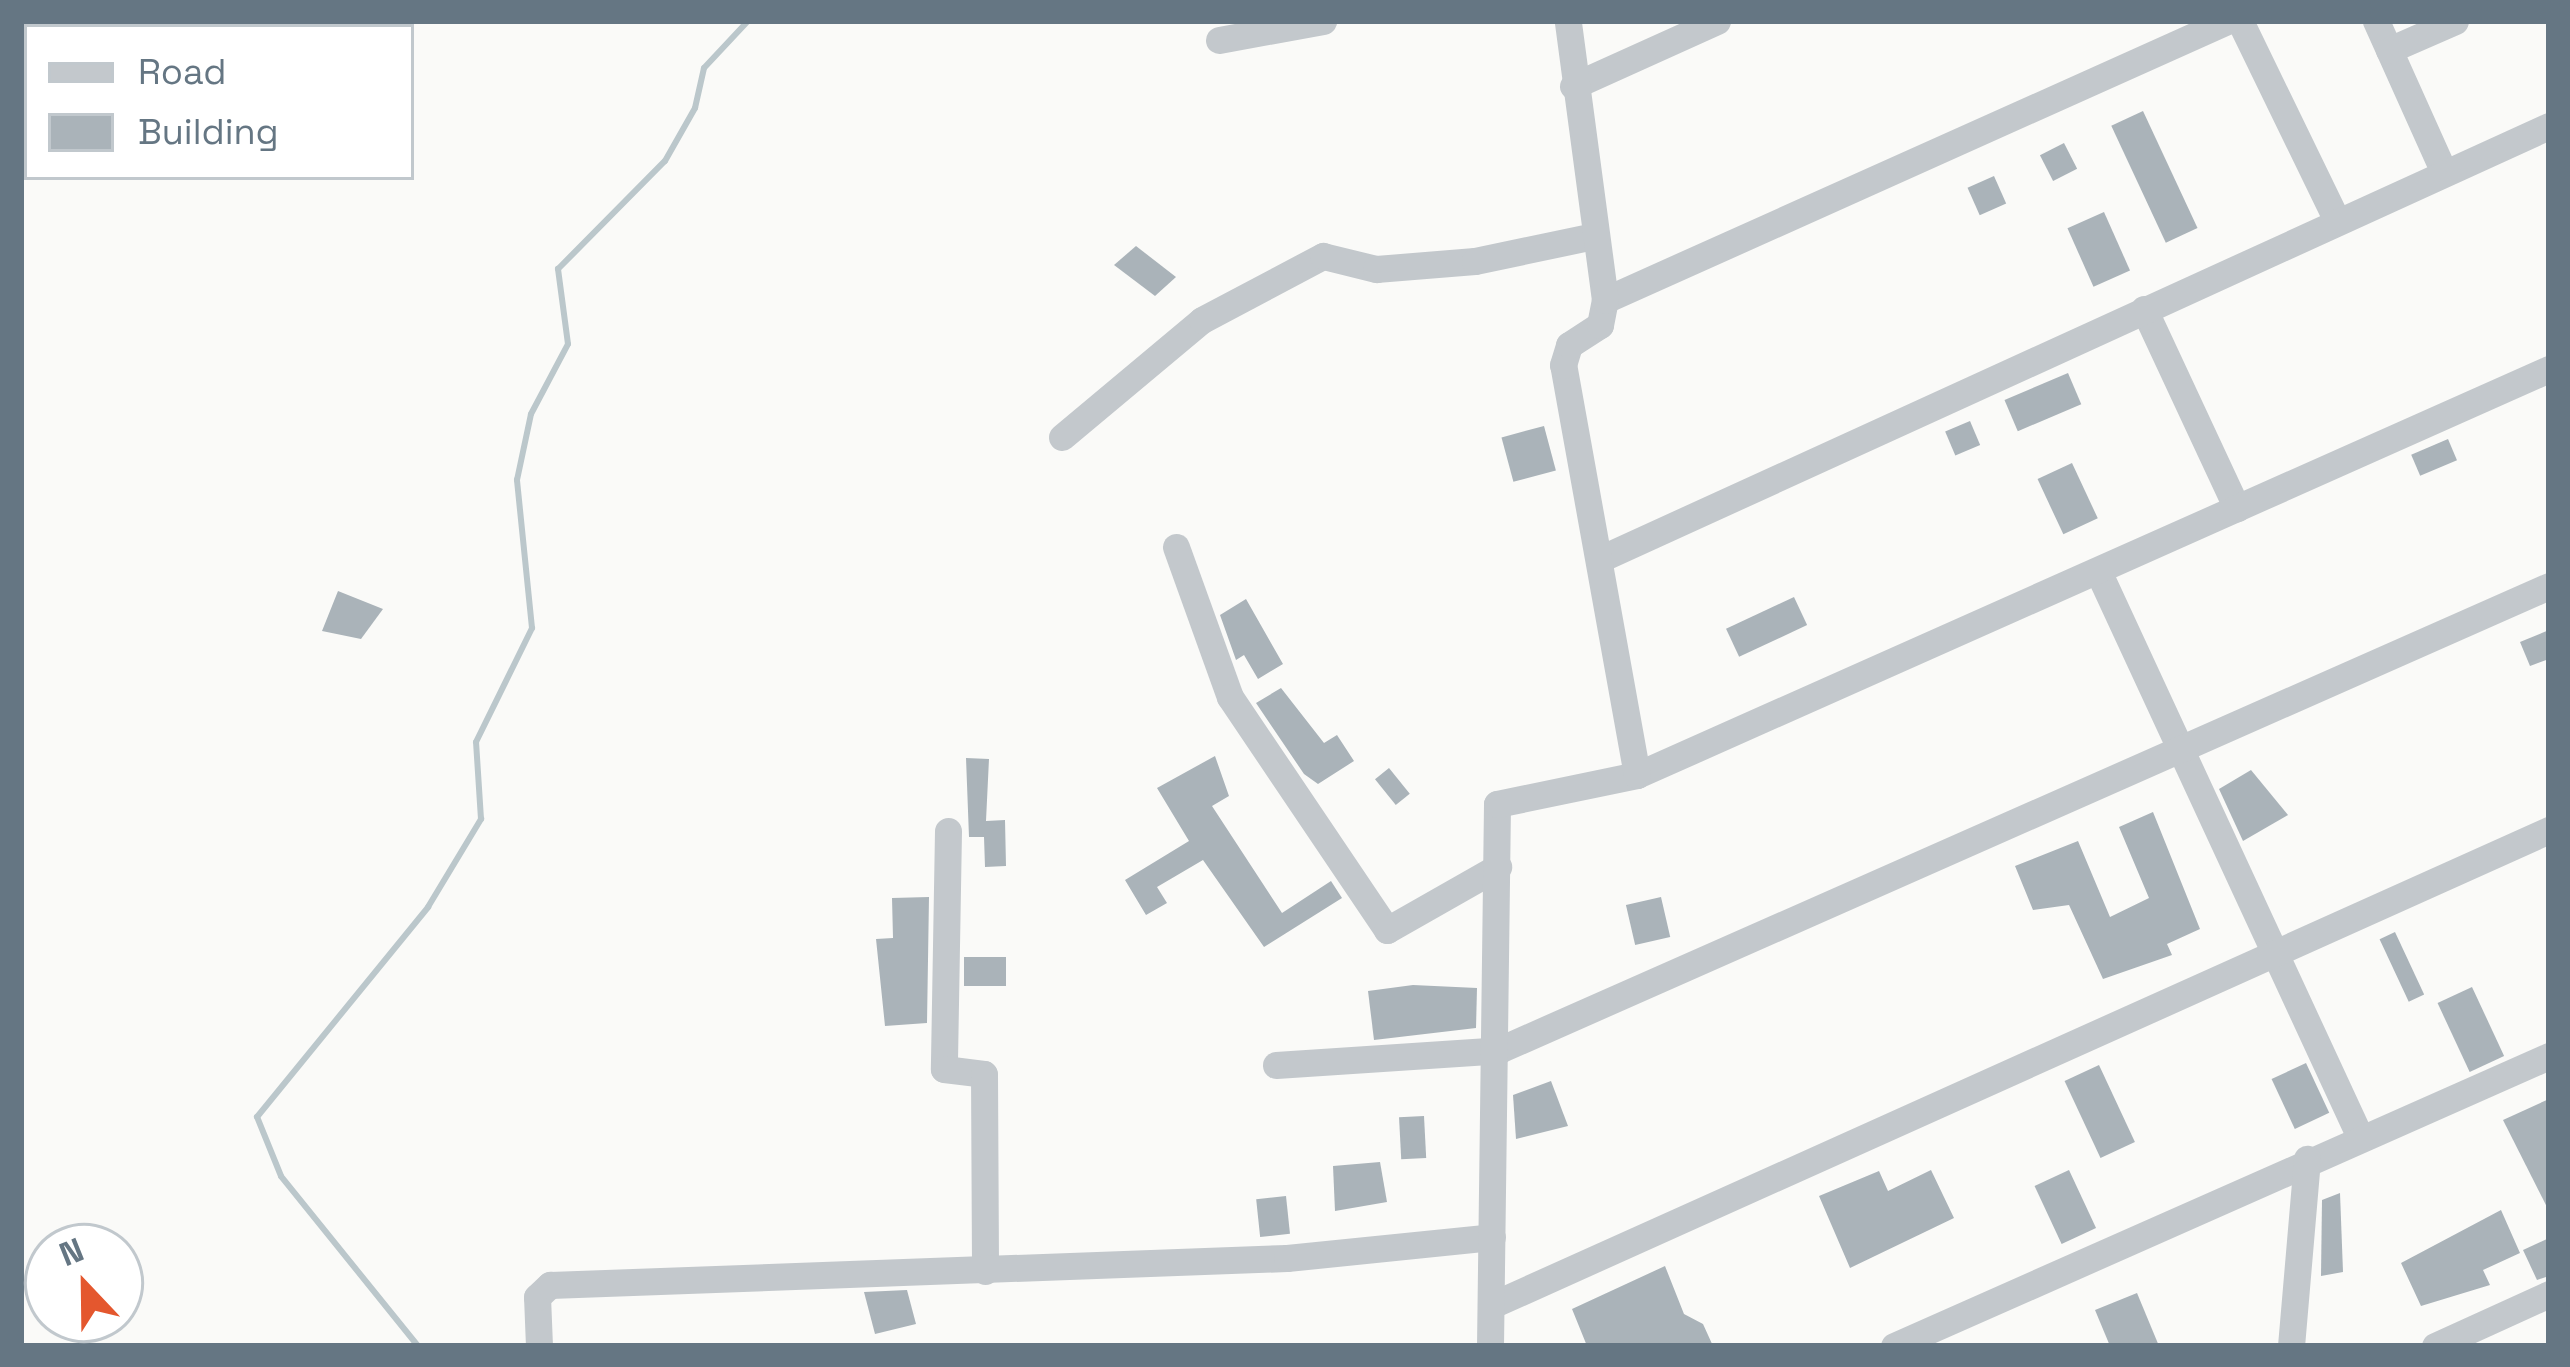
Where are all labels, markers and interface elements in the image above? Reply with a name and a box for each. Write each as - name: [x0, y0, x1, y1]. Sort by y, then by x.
- legend: [24, 24, 414, 180]
- text: Road: [138, 49, 226, 95]
- text: Building: [138, 109, 279, 155]
- north arrow: [24, 1223, 144, 1343]
- text: N: [54, 1229, 90, 1276]

